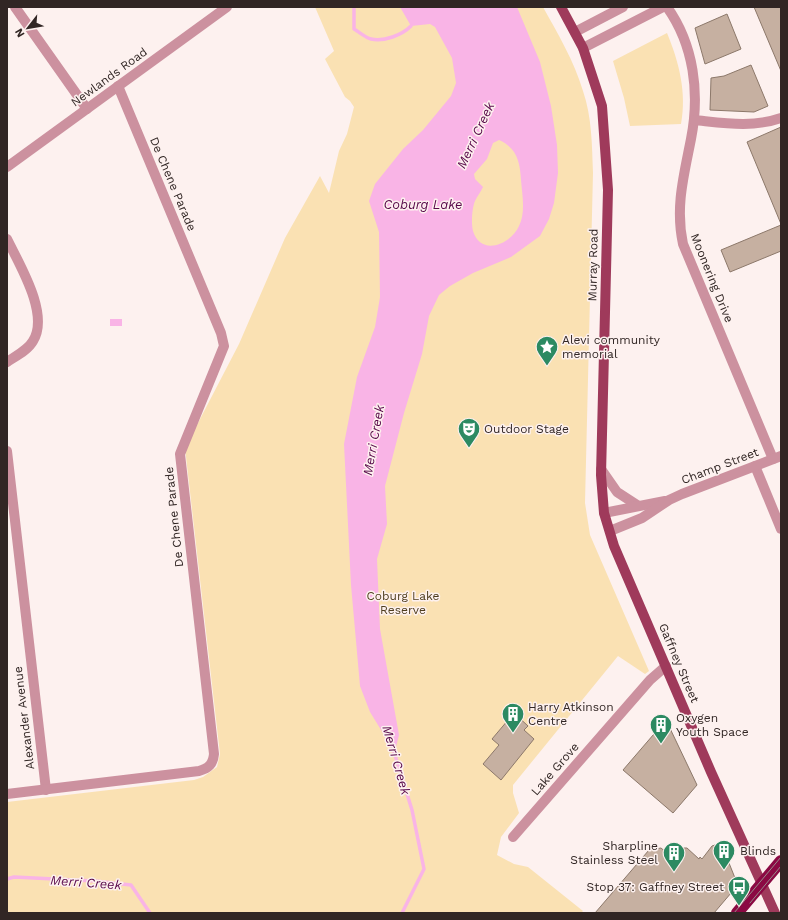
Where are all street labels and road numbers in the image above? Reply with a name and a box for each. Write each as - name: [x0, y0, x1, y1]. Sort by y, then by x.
- street label: Newlands Road: [68, 45, 150, 109]
- street label: De Chene Parade: [147, 135, 199, 233]
- street label: Murray Road: [585, 228, 601, 302]
- street label: Moonering Drive: [688, 231, 736, 325]
- street label: Champ Street: [679, 445, 761, 487]
- street label: De Chene Parade: [162, 466, 186, 568]
- street label: Gaffney Street: [656, 621, 702, 705]
- street label: Alexander Avenue: [11, 666, 37, 770]
- street label: Lake Grove: [528, 740, 582, 798]

